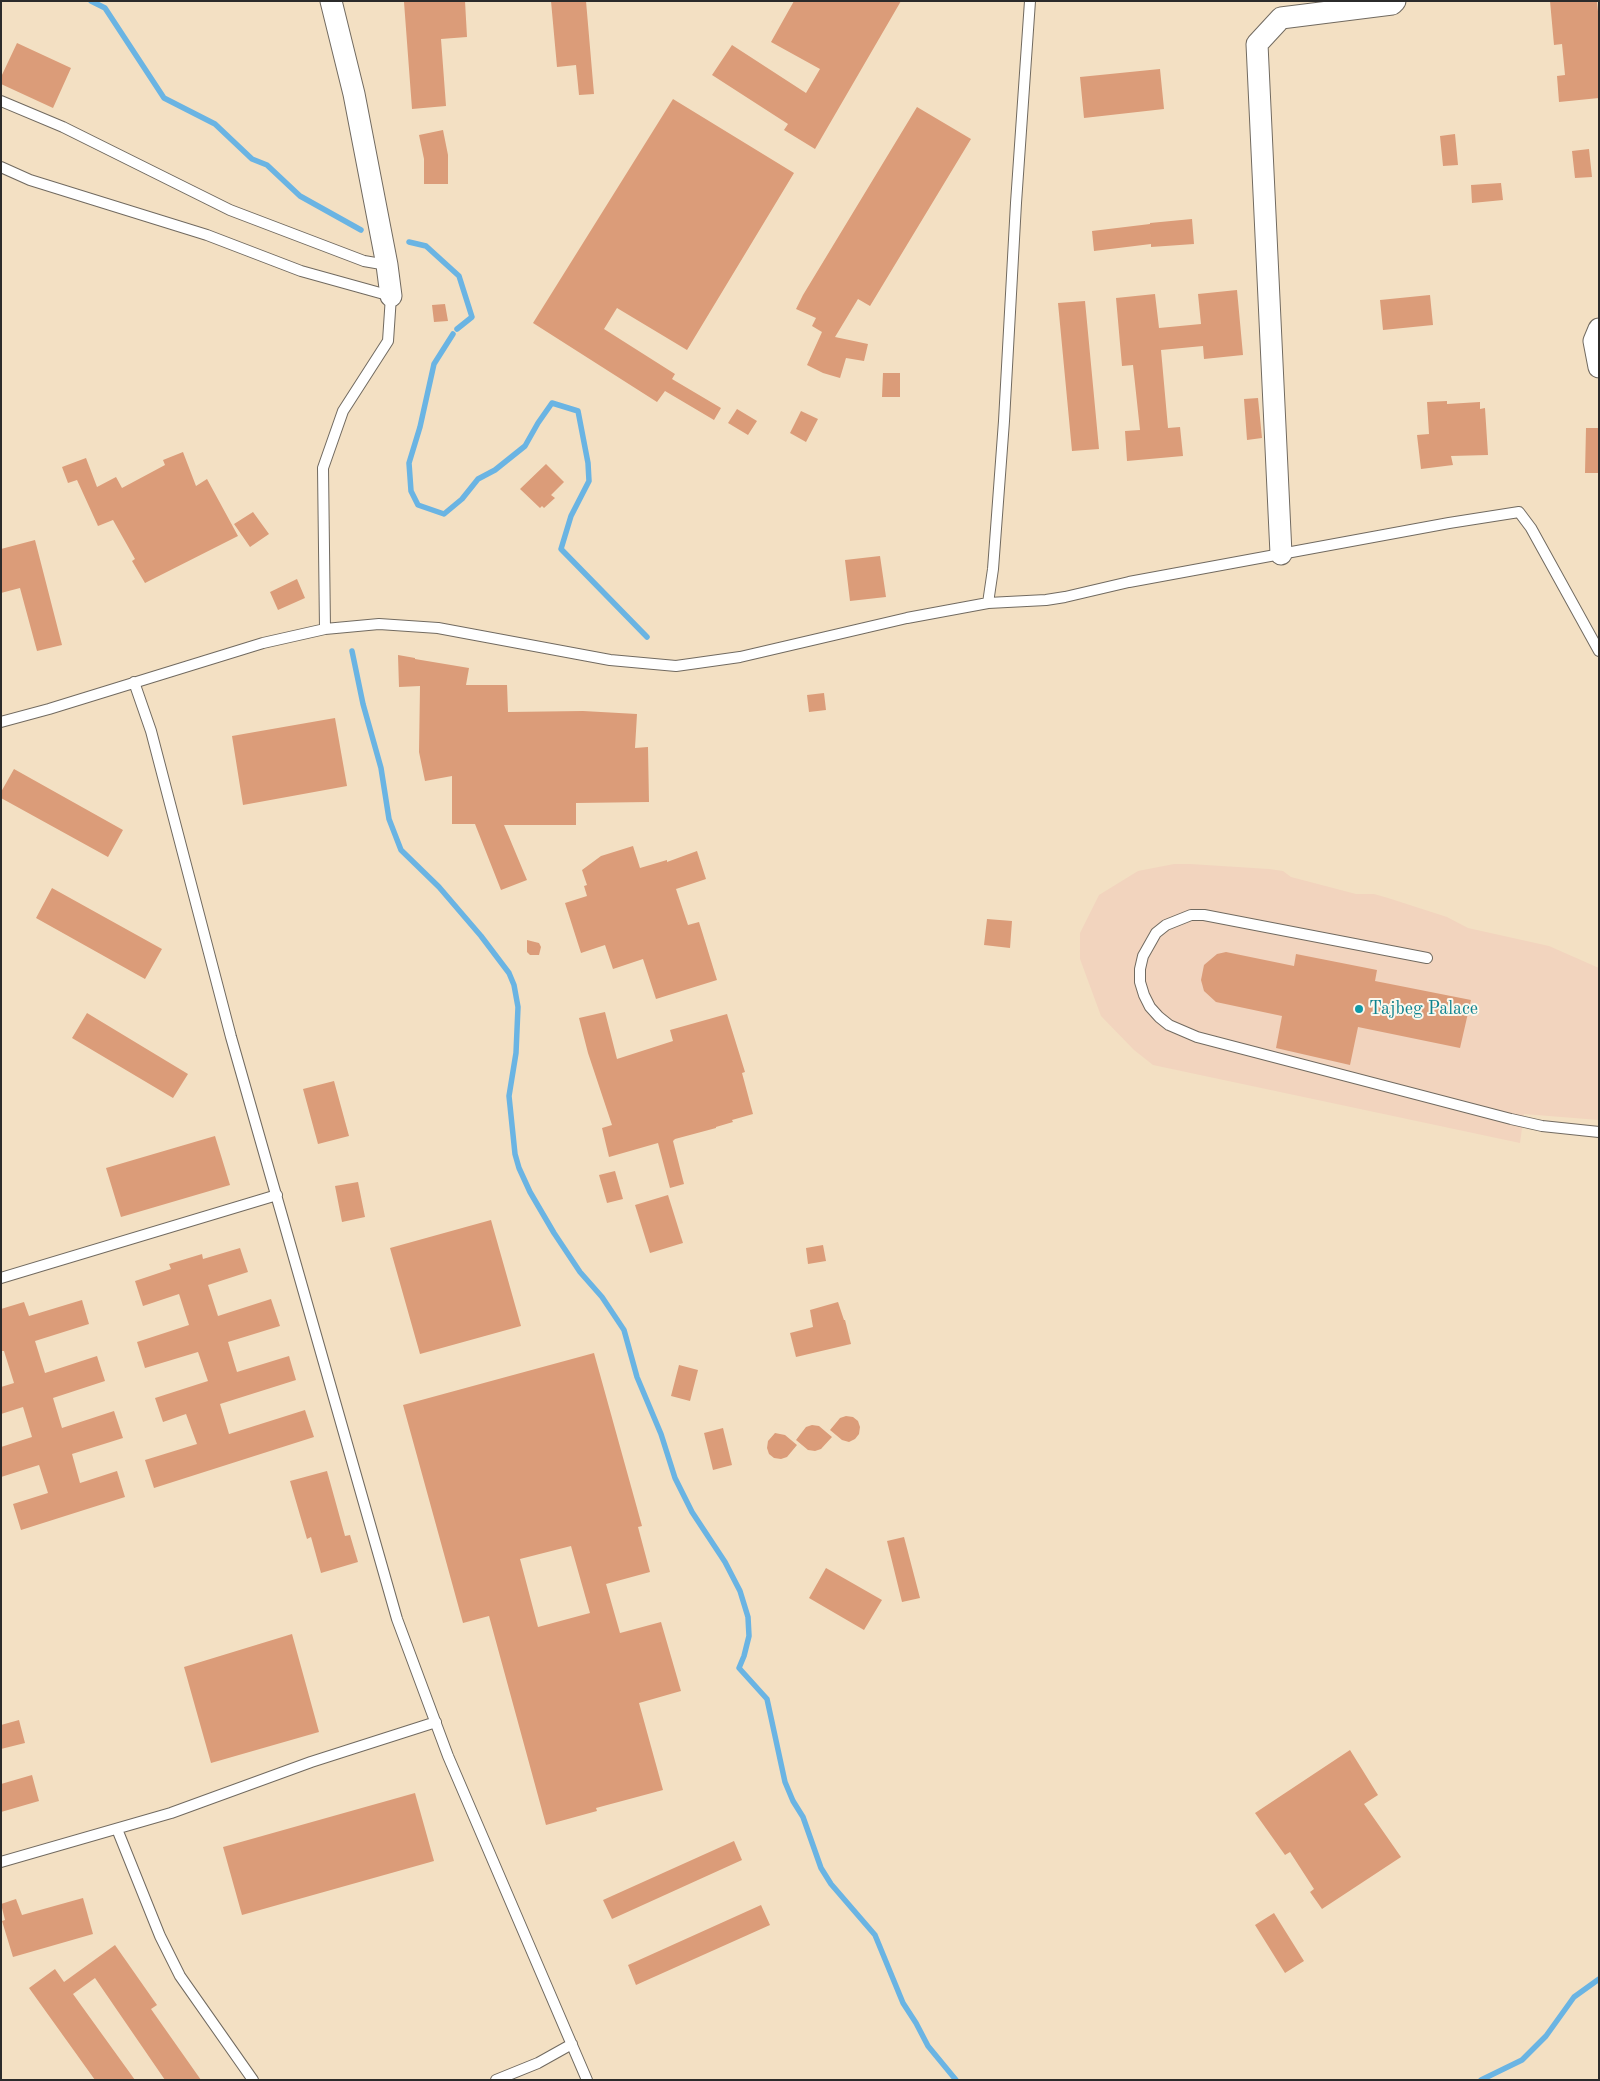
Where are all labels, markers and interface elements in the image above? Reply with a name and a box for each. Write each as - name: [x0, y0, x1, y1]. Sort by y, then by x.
- place label: Tajbeg Palace: [1369, 998, 1478, 1020]
- marker: Tajbeg Palace: [1353, 1003, 1365, 1015]

